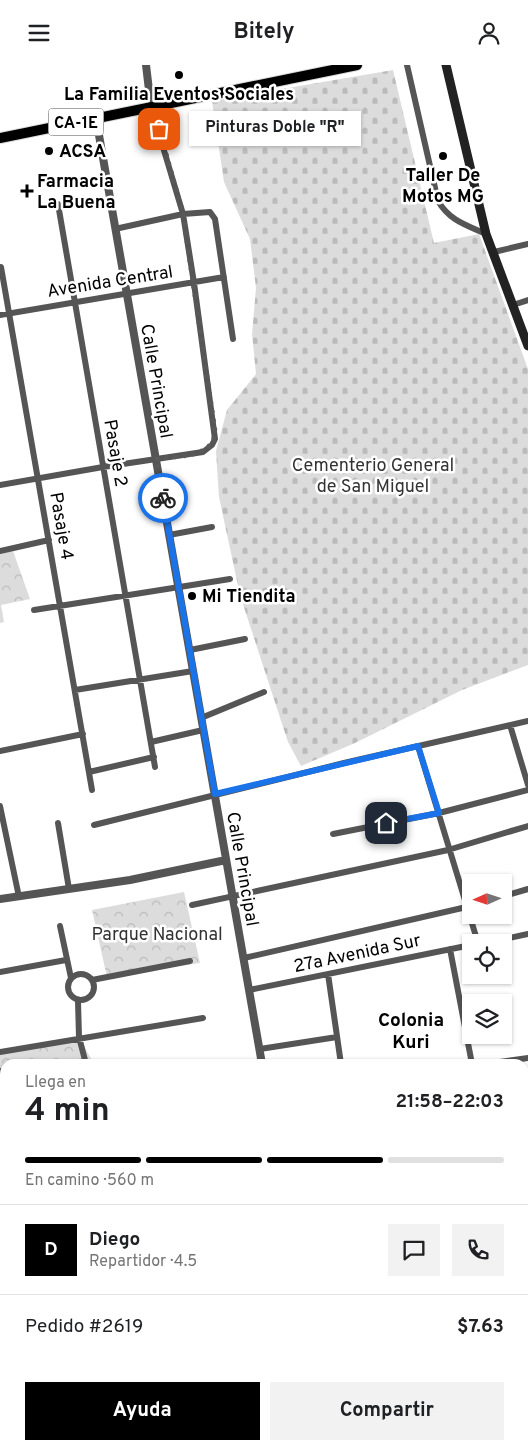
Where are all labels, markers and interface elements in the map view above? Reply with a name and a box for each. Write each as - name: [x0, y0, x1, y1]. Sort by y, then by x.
- icon: menu: [25, 19, 53, 47]
- text: Bitely: [233, 19, 295, 46]
- icon: person: [475, 19, 503, 47]
- marker: La Familia Eventos Sociales: [173, 69, 185, 81]
- place label: La Familia Eventos Sociales: [64, 84, 294, 107]
- pin: [138, 108, 180, 150]
- road number: CA-1E: [48, 109, 104, 135]
- callout: Pinturas Doble "R": [189, 111, 362, 147]
- icon: bag: [145, 115, 173, 143]
- text: Pinturas Doble "R": [205, 118, 345, 138]
- place label: ACSA: [59, 141, 106, 164]
- marker: ACSA: [43, 145, 55, 157]
- marker: Taller De Motos MG: [437, 150, 449, 162]
- place label: Taller De Motos MG: [402, 165, 484, 209]
- place label: Farmacia La Buena: [37, 171, 115, 215]
- marker: Farmacia La Buena: [21, 185, 33, 197]
- street label: Avenida Central: [46, 261, 175, 304]
- street label: Calle Principal: [134, 322, 177, 440]
- street label: Pasaje 2: [97, 418, 132, 489]
- park label: Cementerio General de San Miguel: [292, 455, 454, 499]
- courier: [138, 473, 188, 523]
- icon: bike: [149, 484, 177, 512]
- street label: Pasaje 4: [43, 491, 78, 562]
- place label: Mi Tiendita: [202, 586, 295, 609]
- marker: Mi Tiendita: [186, 590, 198, 602]
- pin: [365, 802, 407, 844]
- icon: home: [372, 809, 400, 837]
- street label: Calle Principal: [220, 810, 263, 928]
- north arrow: [462, 874, 512, 924]
- map controls: [462, 874, 512, 1044]
- park label: Parque Nacional: [91, 924, 223, 947]
- street label: 27a Avenida Sur: [292, 930, 423, 979]
- button: locate: [462, 934, 512, 984]
- button: layers: [462, 994, 512, 1044]
- district label: Colonia Kuri: [378, 1009, 444, 1055]
- text: Llega en: [25, 1073, 86, 1093]
- text: 21:58–22:03: [395, 1090, 504, 1114]
- text: 4 min: [25, 1092, 110, 1132]
- text: En camino · 560 m: [25, 1171, 154, 1191]
- button: chat: [388, 1224, 440, 1276]
- button: phone: [452, 1224, 504, 1276]
- text: Diego: [89, 1228, 140, 1252]
- text: D: [44, 1238, 58, 1262]
- text: Repartidor · 4.5: [89, 1252, 197, 1272]
- text: Pedido #2619: [25, 1315, 143, 1339]
- text: $7.63: [457, 1315, 504, 1339]
- button: Ayuda: [25, 1382, 260, 1440]
- button: Compartir: [270, 1382, 504, 1440]

